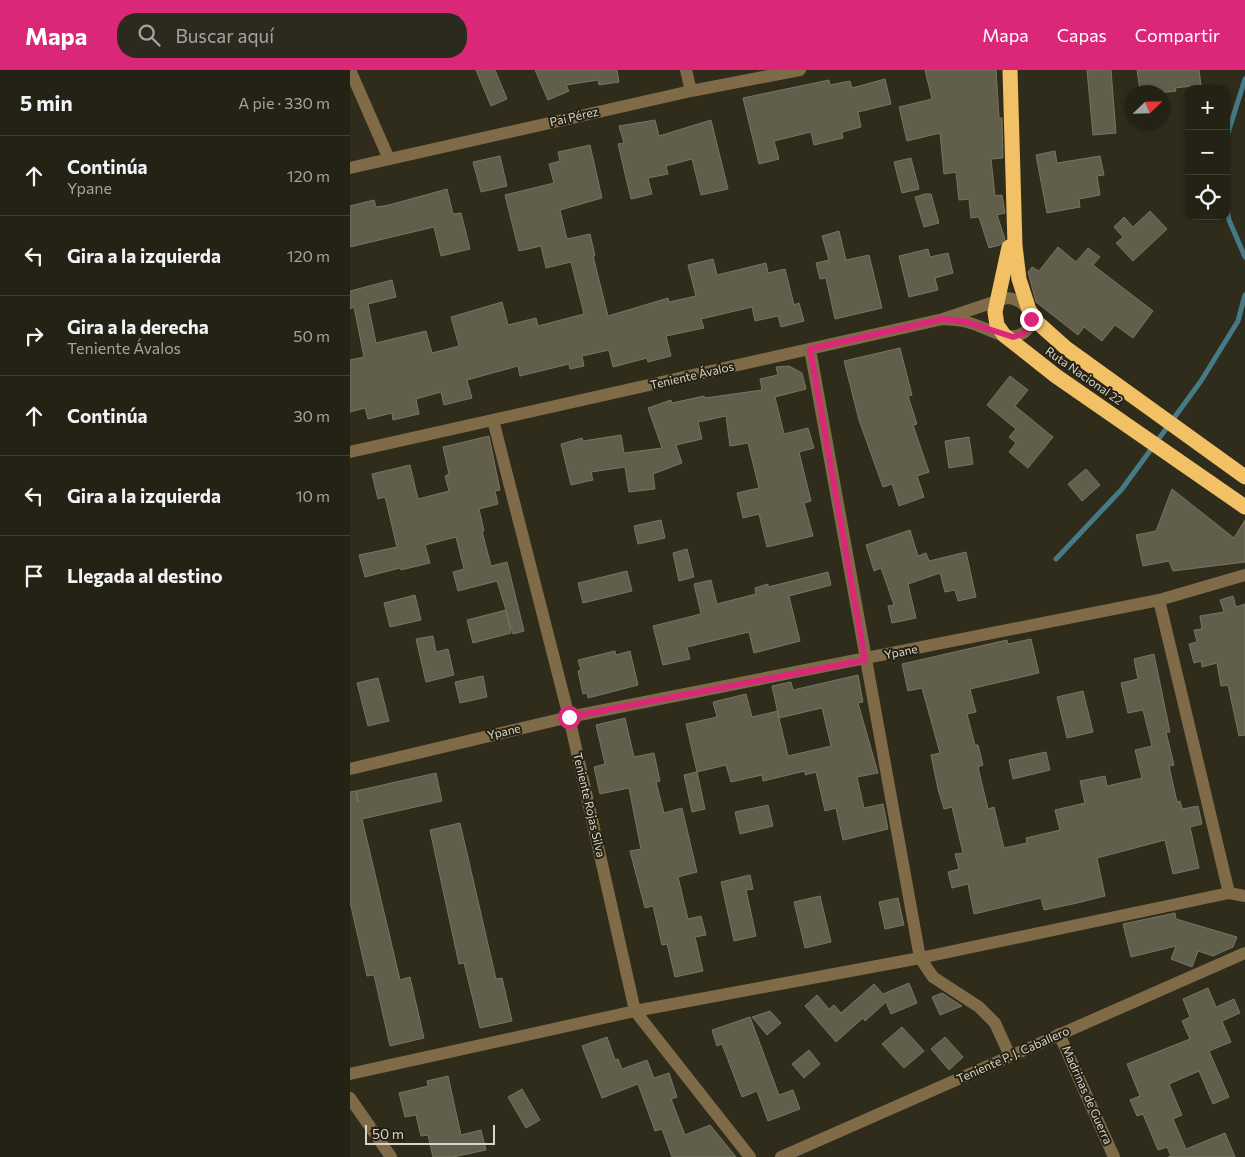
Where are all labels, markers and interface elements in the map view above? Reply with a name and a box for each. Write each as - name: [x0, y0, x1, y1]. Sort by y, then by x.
- search box: [117, 13, 467, 58]
- text: Mapa: [25, 21, 87, 50]
- icon: search: [135, 21, 163, 49]
- text: Buscar aquí: [175, 24, 274, 47]
- text: Mapa: [982, 24, 1029, 46]
- text: Capas: [1057, 24, 1107, 46]
- text: Compartir: [1135, 24, 1220, 46]
- north arrow: [1125, 85, 1170, 130]
- map controls: [1185, 85, 1230, 220]
- button: +: [1185, 85, 1230, 130]
- text: 5 min: [20, 90, 73, 115]
- text: A pie · 330 m: [238, 93, 330, 112]
- street label: Pai Pérez: [548, 104, 600, 128]
- button: −: [1185, 130, 1230, 175]
- text: Continúa: [67, 155, 148, 178]
- icon: ahead: [20, 162, 48, 190]
- text: 120 m: [287, 166, 330, 185]
- button: locate: [1185, 175, 1230, 220]
- text: Ypane: [67, 178, 112, 197]
- icon: left: [20, 242, 48, 270]
- text: Gira a la izquierda: [67, 244, 221, 267]
- text: 120 m: [287, 246, 330, 265]
- route end: [1020, 308, 1043, 331]
- text: Gira a la derecha: [67, 315, 209, 338]
- icon: right: [20, 322, 48, 350]
- text: 50 m: [293, 326, 330, 345]
- text: Teniente Ávalos: [67, 338, 181, 357]
- street label: Ruta Nacional 22: [1043, 343, 1126, 407]
- street label: Teniente Ávalos: [649, 359, 735, 391]
- icon: ahead: [20, 402, 48, 430]
- text: Continúa: [67, 404, 148, 427]
- text: 30 m: [293, 406, 330, 425]
- icon: left: [20, 482, 48, 510]
- text: Gira a la izquierda: [67, 484, 221, 507]
- text: 10 m: [296, 486, 330, 505]
- icon: arrive: [20, 562, 48, 590]
- text: Llegada al destino: [67, 564, 223, 587]
- street label: Ypane: [883, 641, 919, 661]
- route start: [558, 706, 581, 729]
- street label: Ypane: [486, 720, 522, 742]
- street label: Teniente Rojas Silva: [571, 751, 609, 859]
- street label: Teniente P. J. Caballero: [954, 1023, 1072, 1086]
- street label: Madrinas de Guerra: [1060, 1043, 1116, 1146]
- scale bar: [365, 1122, 495, 1145]
- text: 50 m: [372, 1125, 404, 1142]

